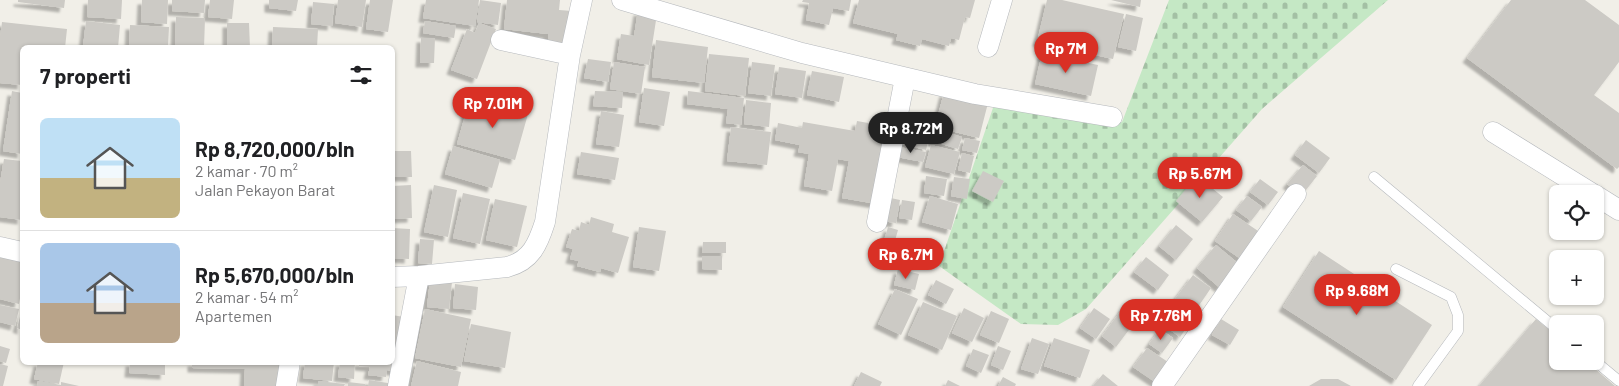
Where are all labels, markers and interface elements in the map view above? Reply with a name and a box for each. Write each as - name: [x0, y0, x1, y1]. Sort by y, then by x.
- pin: Rp 7M: [1031, 32, 1101, 74]
- text: Rp 7M: [1045, 38, 1087, 57]
- icon: filters: [347, 61, 375, 89]
- text: 7 properti: [40, 63, 131, 88]
- pin: Rp 7.01M: [441, 86, 545, 129]
- text: Rp 7.01M: [464, 93, 522, 112]
- pin: Rp 8.72M: [859, 112, 963, 154]
- text: Rp 8.72M: [879, 118, 943, 137]
- text: Rp 8,720,000/bln: [195, 136, 354, 161]
- icon: home: [80, 138, 140, 198]
- pin: Rp 5.67M: [1148, 156, 1252, 199]
- text: 2 kamar · 70 m²: [195, 161, 298, 180]
- text: Rp 5.67M: [1168, 163, 1232, 182]
- text: Jalan Pekayon Barat: [195, 180, 335, 199]
- map controls: [1549, 185, 1604, 370]
- button: locate: [1549, 185, 1604, 240]
- pin: Rp 6.7M: [860, 238, 952, 280]
- text: Rp 6.7M: [879, 244, 933, 263]
- button: +: [1549, 250, 1604, 305]
- text: Rp 5,670,000/bln: [195, 262, 354, 287]
- icon: home: [80, 263, 140, 323]
- pin: Rp 9.68M: [1305, 274, 1409, 316]
- text: Rp 9.68M: [1325, 280, 1389, 299]
- text: 2 kamar · 54 m²: [195, 287, 299, 306]
- pin: Rp 7.76M: [1109, 298, 1213, 341]
- text: Rp 7.76M: [1130, 305, 1192, 324]
- text: Apartemen: [195, 306, 272, 325]
- button: −: [1549, 315, 1604, 370]

